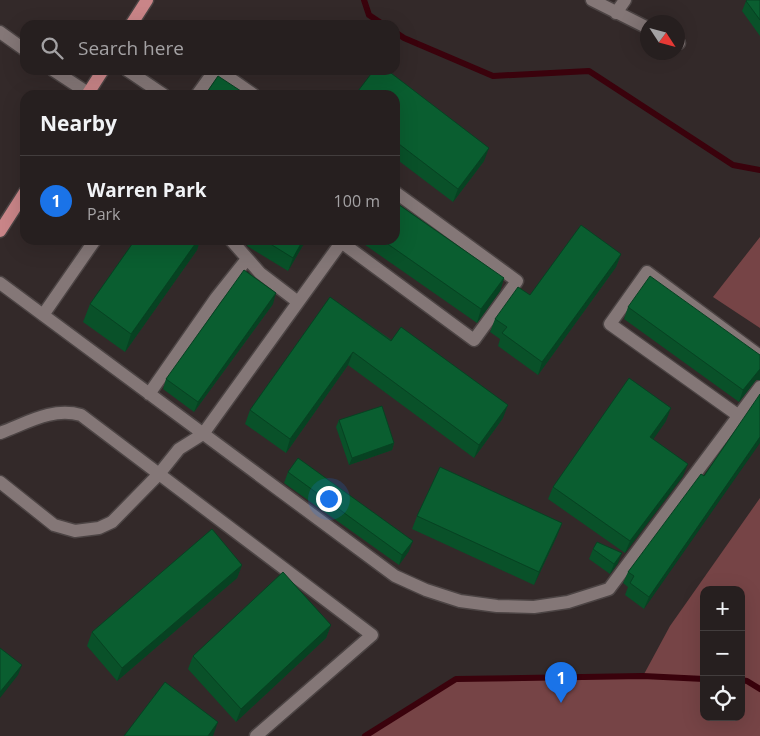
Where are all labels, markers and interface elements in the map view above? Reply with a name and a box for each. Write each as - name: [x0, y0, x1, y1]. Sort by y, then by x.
- north arrow: [640, 15, 685, 60]
- search box: [20, 20, 400, 75]
- icon: search: [38, 34, 66, 62]
- text: Search here: [78, 35, 184, 61]
- text: Nearby: [40, 109, 117, 137]
- text: Warren Park: [87, 177, 207, 203]
- text: 1: [51, 190, 61, 212]
- text: 100 m: [334, 190, 380, 212]
- text: Park: [87, 203, 120, 225]
- your location: [316, 486, 342, 512]
- map controls: [700, 586, 745, 721]
- button: +: [700, 586, 745, 631]
- button: −: [700, 631, 745, 676]
- pin: 1: [545, 662, 577, 703]
- button: locate: [700, 676, 745, 721]

